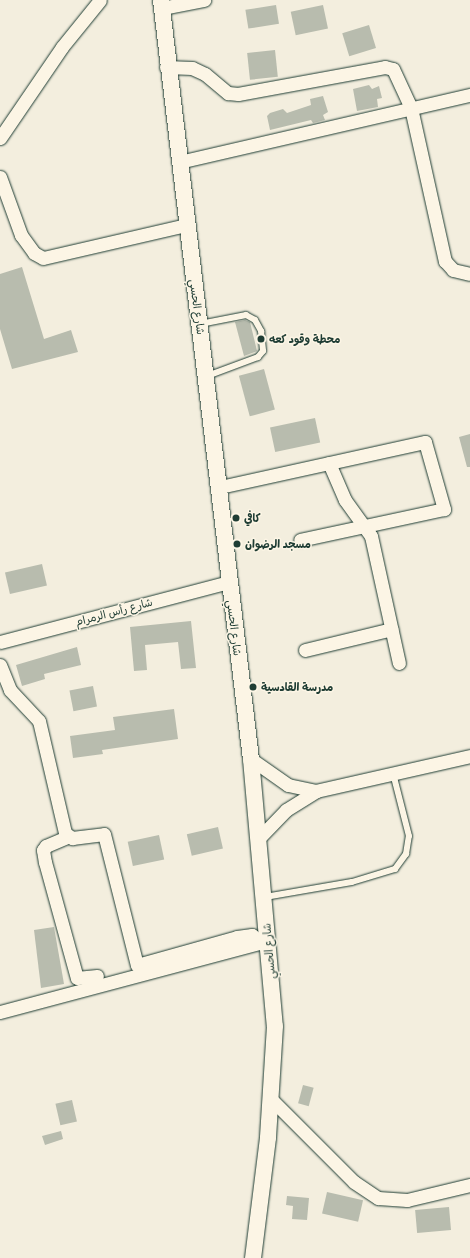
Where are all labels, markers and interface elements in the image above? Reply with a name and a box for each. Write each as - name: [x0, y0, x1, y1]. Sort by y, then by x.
- street label: شارع الحسي: [187, 278, 207, 336]
- place label: محطة وقود كعه: [269, 332, 340, 346]
- marker: محطة وقود كعه: [256, 334, 266, 344]
- place label: كافي: [244, 511, 260, 525]
- marker: كافي: [231, 513, 241, 523]
- place label: مسجد الرضوان: [245, 537, 311, 551]
- marker: مسجد الرضوان: [232, 539, 242, 549]
- street label: شارع رأس الرمرام: [74, 595, 154, 629]
- street label: شارع الحسي: [224, 599, 244, 657]
- place label: مدرسة القادسية: [261, 680, 333, 694]
- marker: مدرسة القادسية: [248, 682, 258, 692]
- street label: شارع الحسي: [260, 922, 278, 980]

